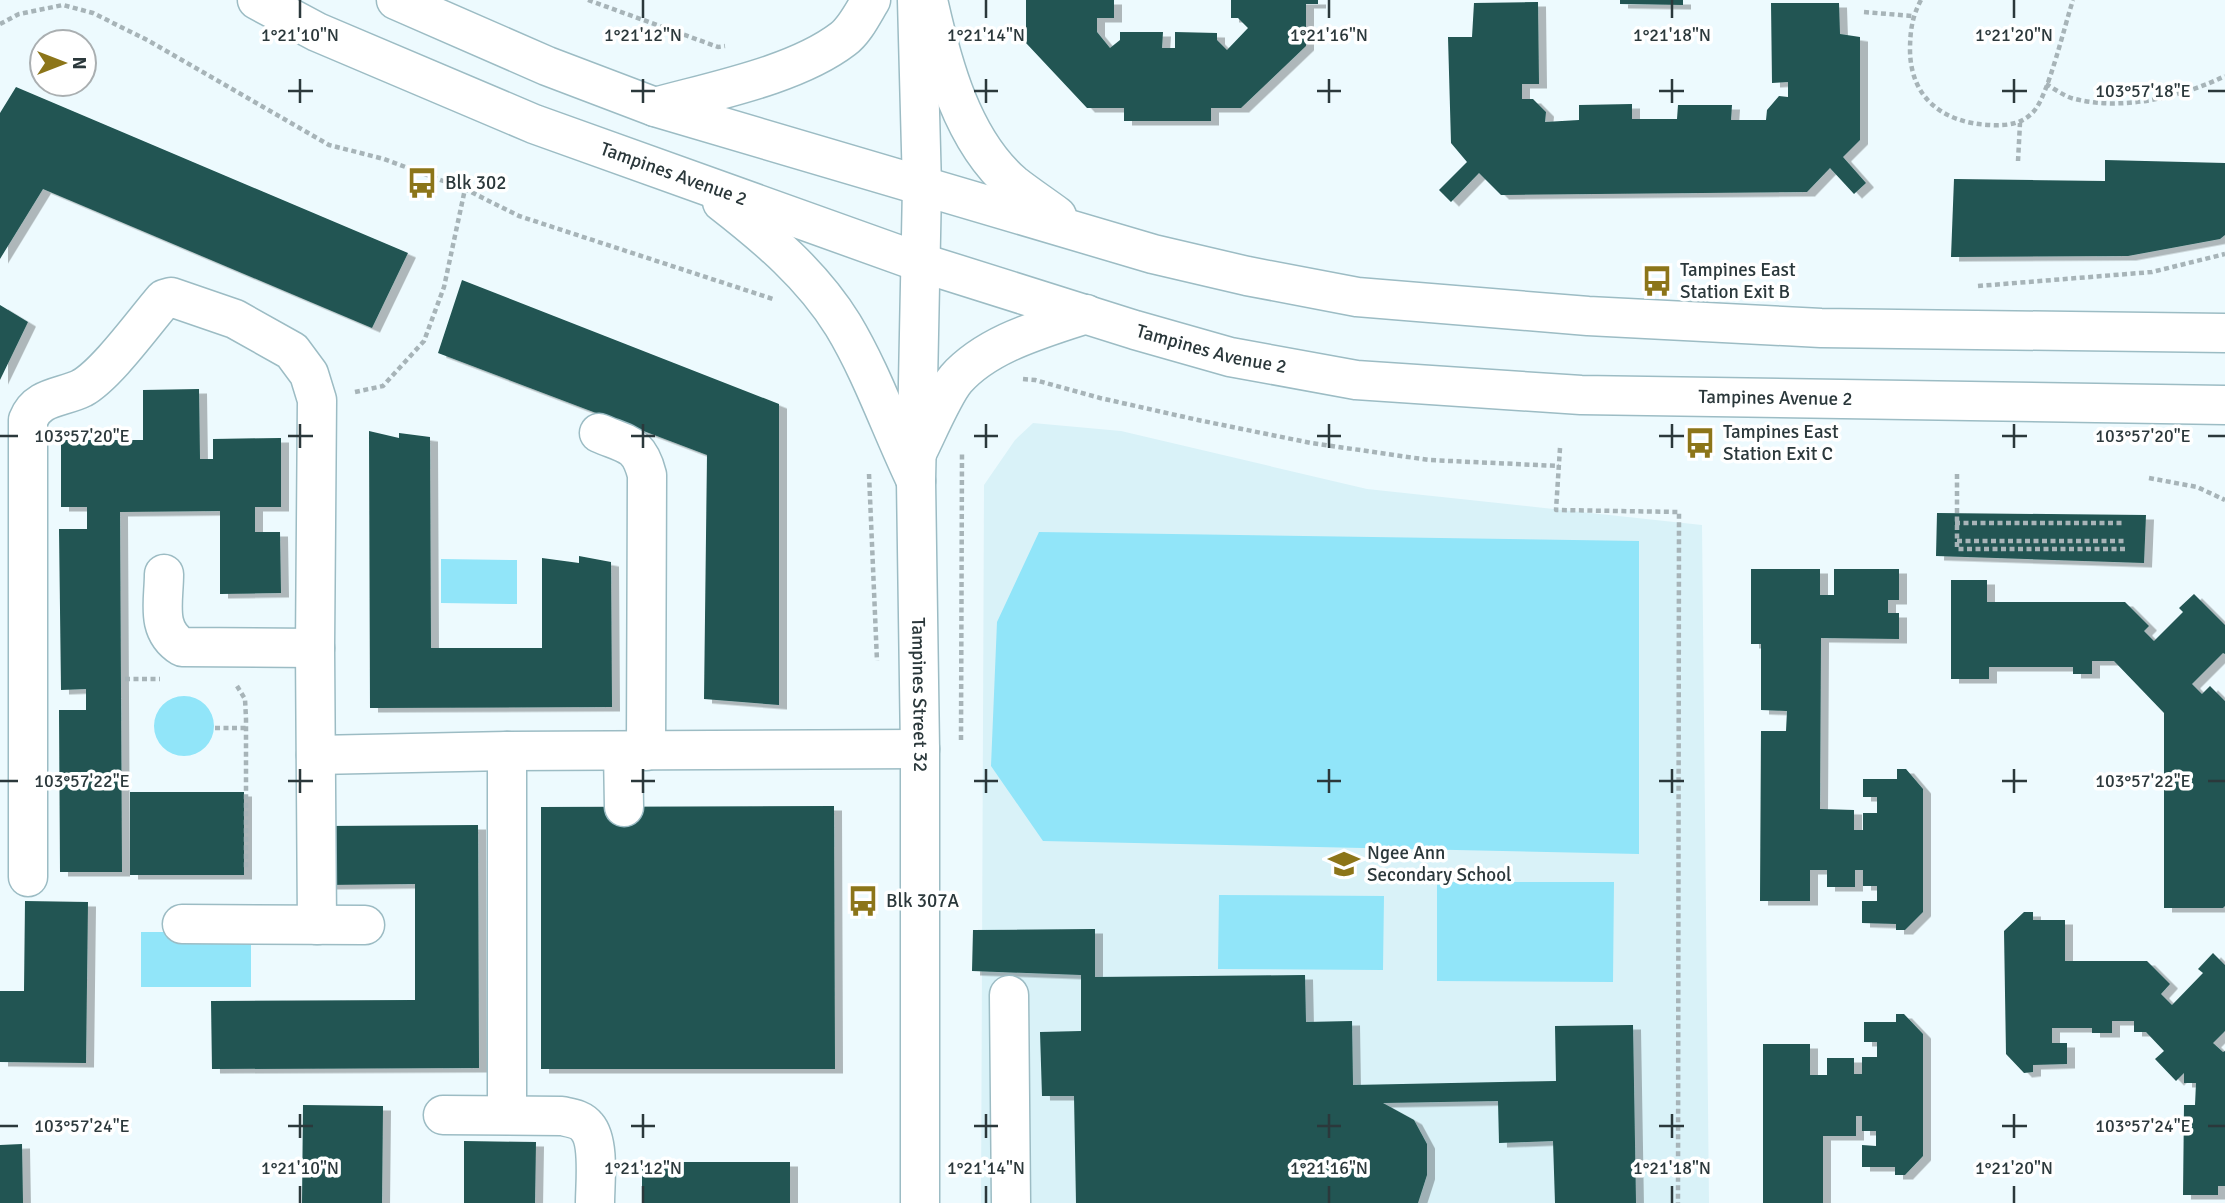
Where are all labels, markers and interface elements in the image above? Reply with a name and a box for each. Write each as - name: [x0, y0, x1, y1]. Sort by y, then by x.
- text: 1°21'10"N: [261, 24, 339, 46]
- text: 1°21'12"N: [604, 24, 682, 46]
- text: 1°21'14"N: [947, 24, 1025, 46]
- text: 1°21'16"N: [1290, 24, 1368, 46]
- text: 1°21'18"N: [1633, 24, 1711, 46]
- text: 1°21'20"N: [1975, 24, 2053, 46]
- north arrow: [28, 28, 98, 98]
- text: N: [67, 56, 91, 70]
- text: 103°57'18"E: [2095, 80, 2191, 102]
- street label: Tampines Avenue 2: [597, 137, 750, 211]
- bus stop icon: Blk 302: [405, 166, 439, 200]
- place label: Blk 302: [445, 171, 507, 195]
- place label: Tampines East Station Exit B: [1680, 258, 1796, 304]
- bus stop icon: Tampines East Station Exit B: [1640, 264, 1674, 298]
- street label: Tampines Avenue 2: [1133, 319, 1289, 379]
- street label: Tampines Avenue 2: [1698, 385, 1853, 411]
- place label: Tampines East Station Exit C: [1723, 420, 1839, 466]
- text: 103°57'20"E: [34, 425, 130, 447]
- text: 103°57'20"E: [2095, 425, 2191, 447]
- bus stop icon: Tampines East Station Exit C: [1683, 426, 1717, 460]
- street label: Tampines Street 32: [906, 617, 932, 772]
- text: 103°57'22"E: [34, 770, 130, 792]
- text: 103°57'22"E: [2095, 770, 2191, 792]
- place label: Ngee Ann Secondary School: [1367, 841, 1512, 887]
- school or university icon: Ngee Ann Secondary School: [1327, 847, 1361, 881]
- bus stop icon: Blk 307A: [846, 884, 880, 918]
- place label: Blk 307A: [886, 889, 960, 913]
- text: 103°57'24"E: [34, 1115, 130, 1137]
- text: 103°57'24"E: [2095, 1115, 2191, 1137]
- text: 1°21'10"N: [261, 1157, 339, 1179]
- text: 1°21'12"N: [604, 1157, 682, 1179]
- text: 1°21'14"N: [947, 1157, 1025, 1179]
- text: 1°21'16"N: [1290, 1157, 1368, 1179]
- text: 1°21'18"N: [1633, 1157, 1711, 1179]
- text: 1°21'20"N: [1975, 1157, 2053, 1179]

